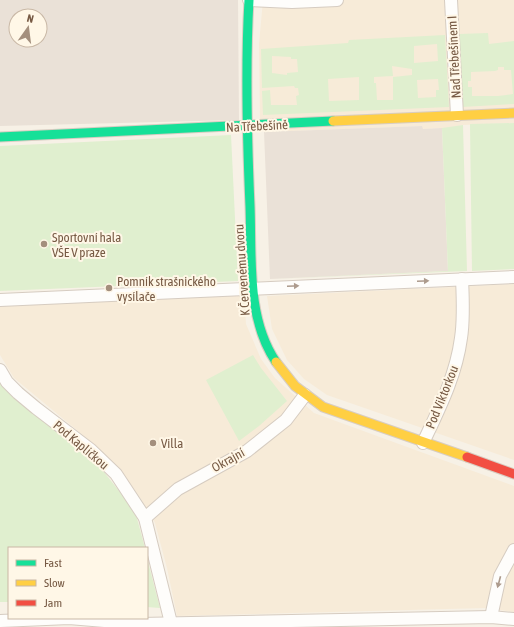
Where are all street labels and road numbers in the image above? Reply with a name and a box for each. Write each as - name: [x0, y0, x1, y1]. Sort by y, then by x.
- street label: Nad Třebešínem I: [444, 15, 464, 99]
- street label: Na Třebešíně: [226, 117, 288, 135]
- street label: K Červenému dvoru: [231, 224, 253, 316]
- street label: Pod Viktorkou: [423, 363, 461, 431]
- street label: Pod Kapličkou: [50, 417, 112, 473]
- street label: Okrajní: [209, 445, 247, 475]

